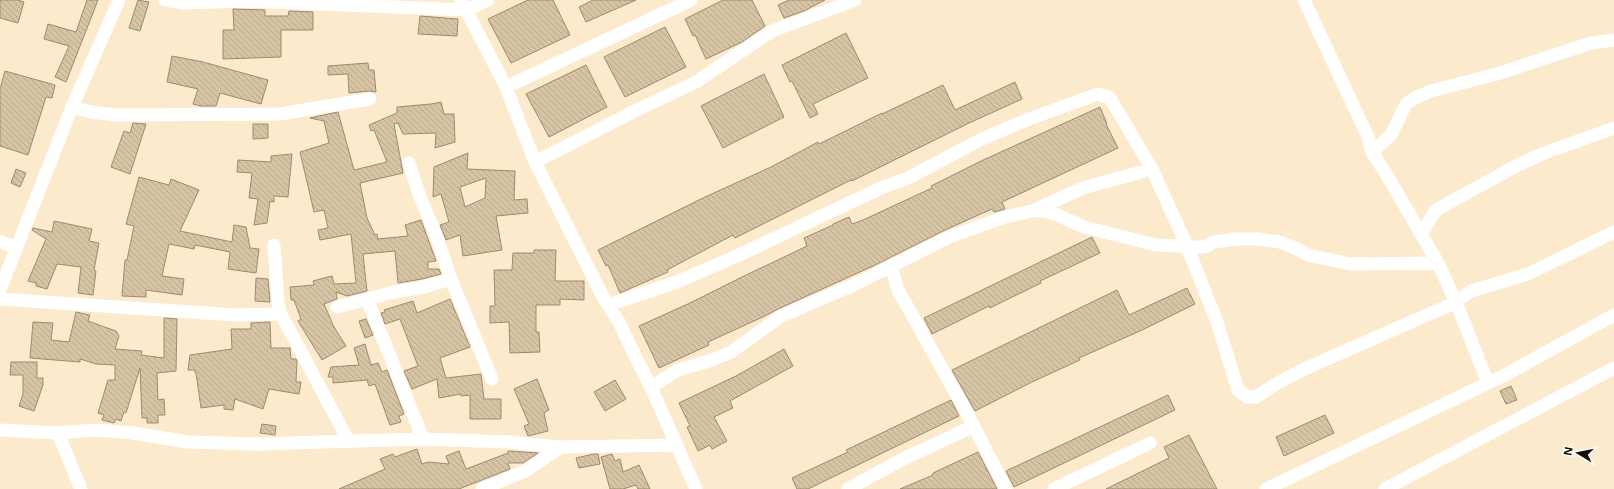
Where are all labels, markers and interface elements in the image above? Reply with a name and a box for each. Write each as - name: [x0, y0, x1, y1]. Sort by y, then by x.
- north arrow: [1558, 433, 1598, 473]
- text: N: [1559, 445, 1576, 457]

